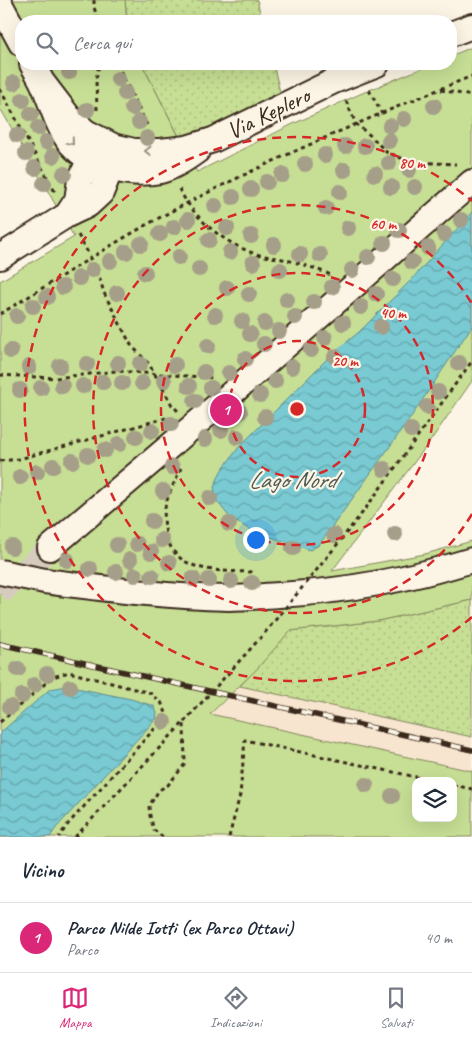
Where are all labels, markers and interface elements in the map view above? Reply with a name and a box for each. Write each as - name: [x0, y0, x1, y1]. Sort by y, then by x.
- search box: [15, 15, 457, 70]
- icon: search: [33, 29, 61, 57]
- text: Cerca qui: [73, 31, 132, 55]
- street label: Via Keplero: [222, 79, 317, 146]
- one-way arrow: [66, 136, 74, 145]
- one-way arrow: [144, 146, 152, 156]
- text: 80 m: [399, 154, 426, 173]
- text: 60 m: [370, 215, 397, 234]
- text: 40 m: [380, 304, 407, 323]
- text: 20 m: [332, 352, 359, 371]
- pin: 1: [210, 391, 242, 429]
- centre of rings: [288, 400, 306, 418]
- water label: Lago Nord: [248, 464, 343, 496]
- your location: [243, 527, 269, 553]
- map controls: [412, 777, 457, 822]
- button: layers: [412, 777, 457, 822]
- text: Vicino: [20, 857, 63, 883]
- text: Parco Nilde Iotti (ex Parco Ottavi): [67, 916, 293, 940]
- text: 1: [32, 928, 40, 948]
- text: 40 m: [425, 928, 452, 948]
- text: Parco: [67, 940, 98, 960]
- tab: Mappa: [59, 984, 92, 1031]
- tab: Indicazioni: [210, 984, 262, 1031]
- tab: Salvati: [380, 984, 413, 1031]

